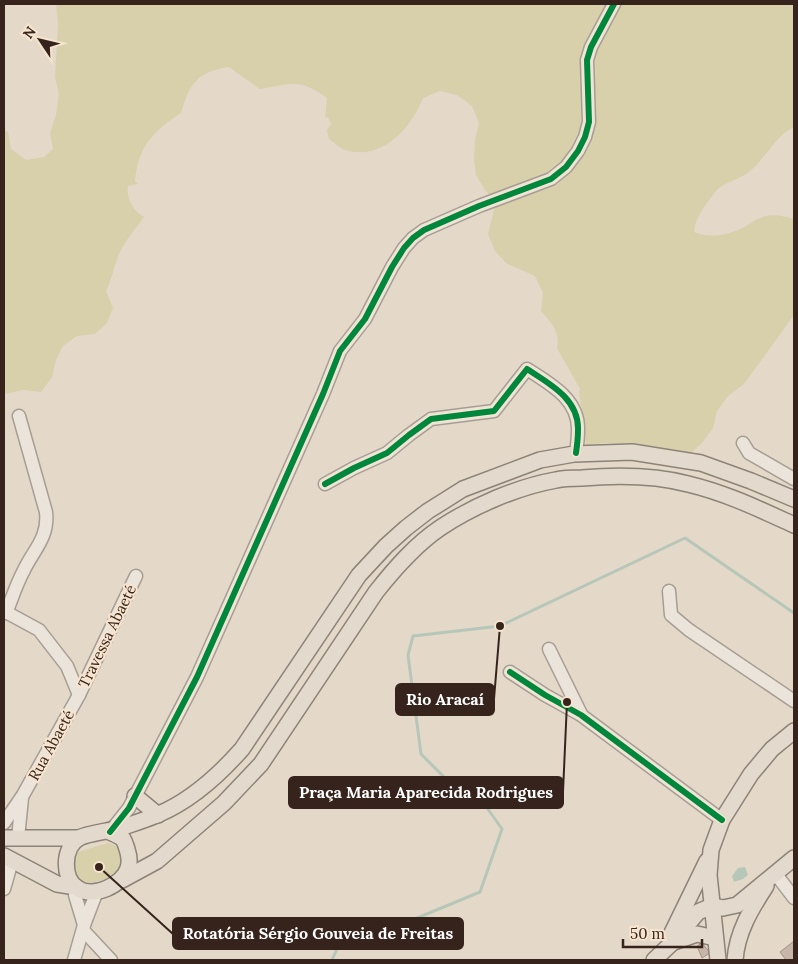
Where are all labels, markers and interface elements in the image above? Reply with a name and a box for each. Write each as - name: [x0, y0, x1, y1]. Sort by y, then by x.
- north arrow: [15, 15, 65, 65]
- text: N: [19, 23, 40, 42]
- street label: Travessa Abaeté: [74, 581, 140, 691]
- callout: Rio Aracaí: [396, 684, 494, 715]
- text: Rio Aracaí: [406, 689, 484, 709]
- street label: Rua Abaeté: [24, 706, 78, 784]
- callout: Praça Maria Aparecida Rodrigues: [289, 777, 563, 808]
- text: Praça Maria Aparecida Rodrigues: [299, 782, 553, 802]
- scale bar: [623, 916, 702, 948]
- callout: Rotatória Sérgio Gouveia de Freitas: [173, 918, 463, 949]
- text: Rotatória Sérgio Gouveia de Freitas: [183, 923, 453, 943]
- text: 50 m: [630, 924, 665, 943]

